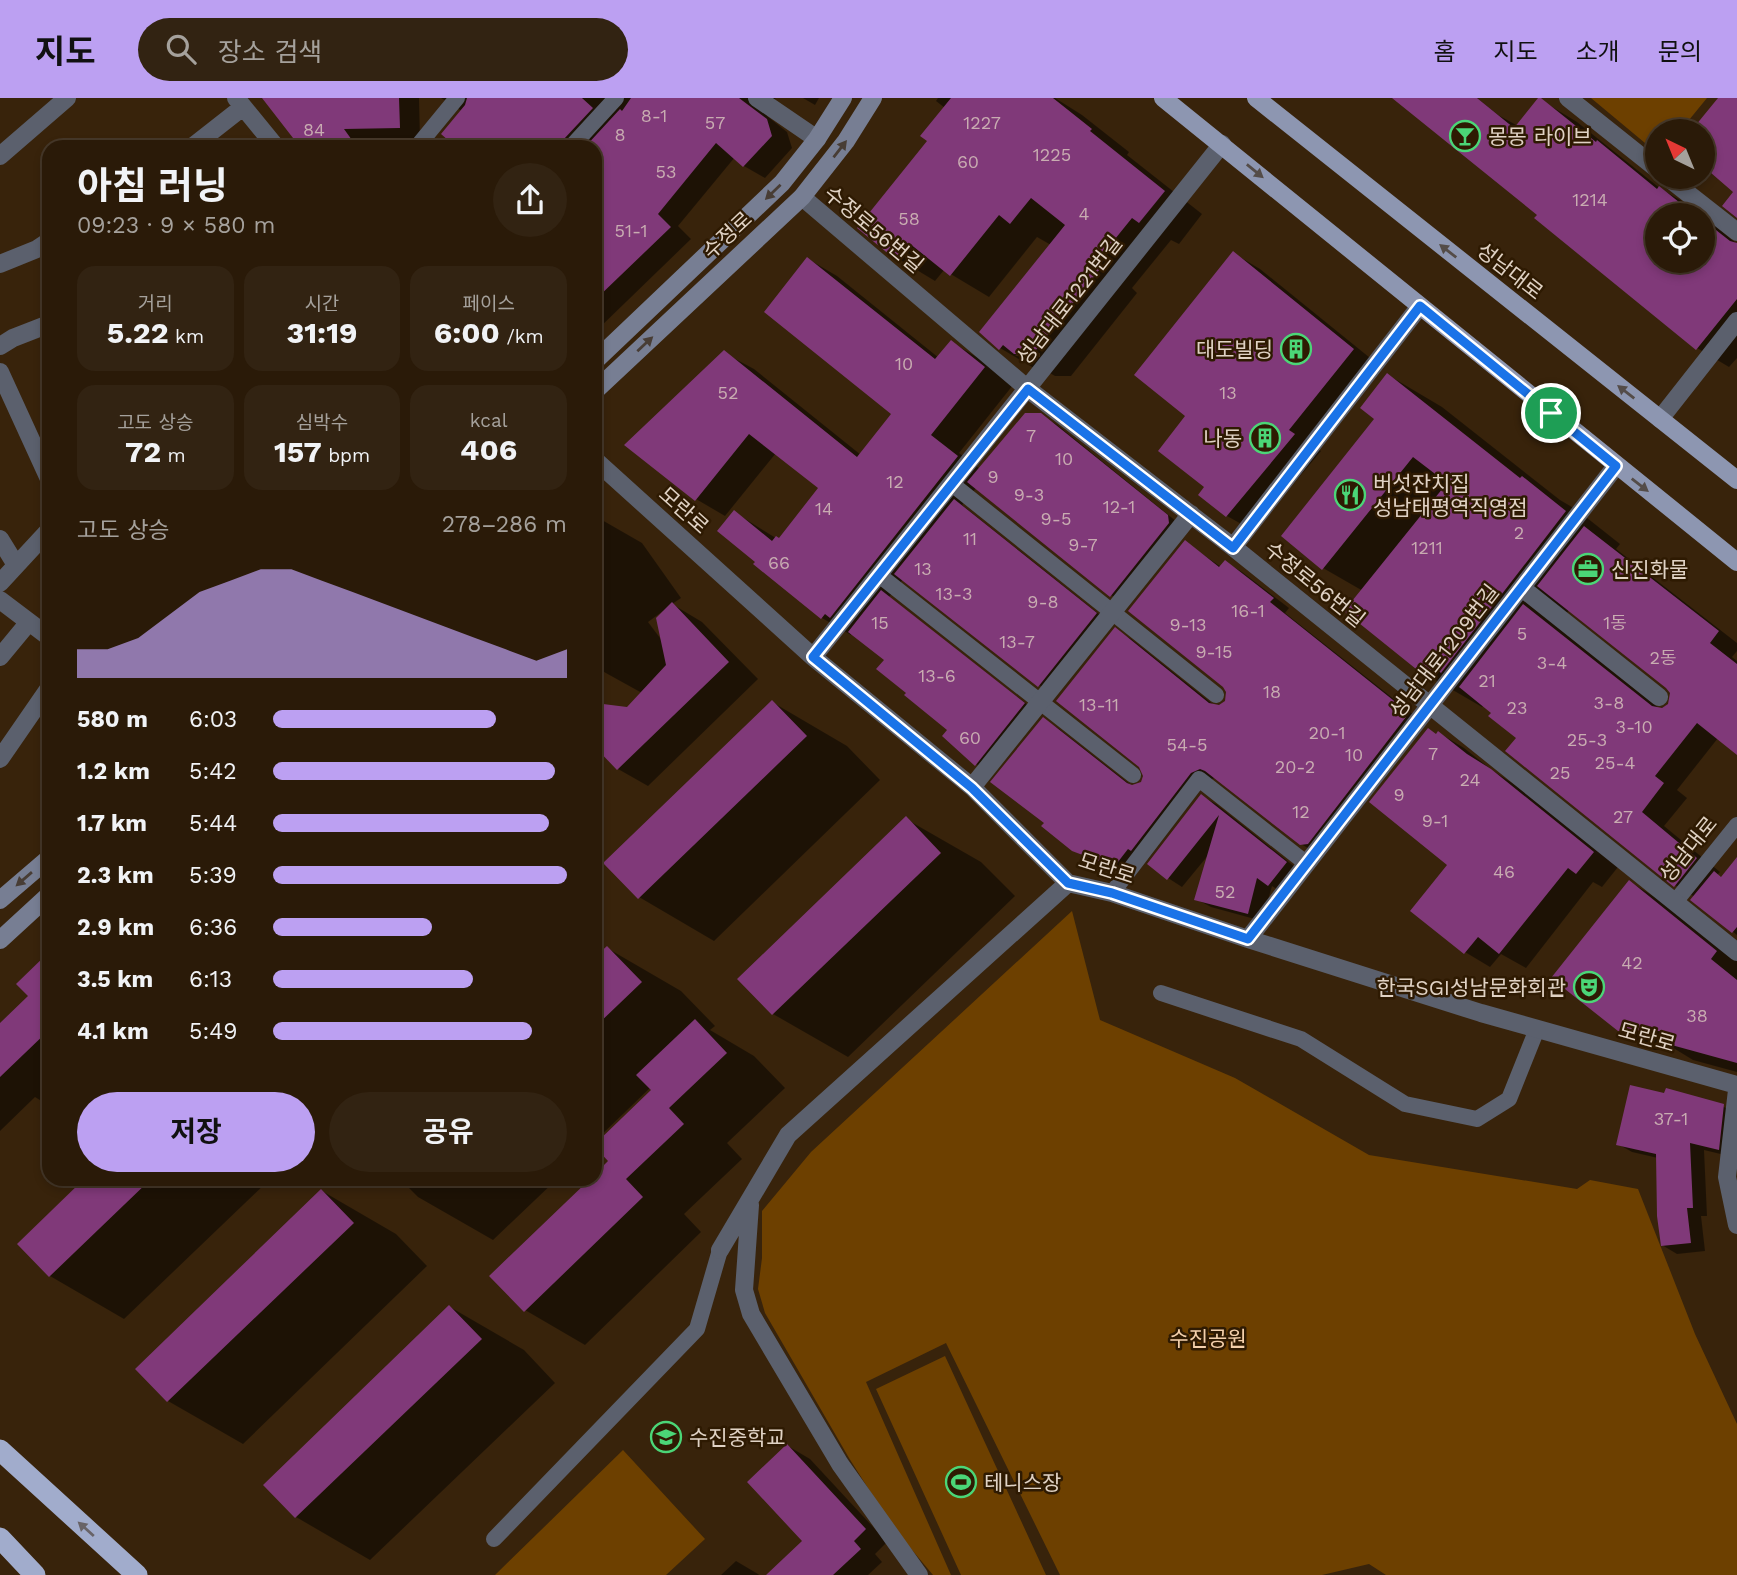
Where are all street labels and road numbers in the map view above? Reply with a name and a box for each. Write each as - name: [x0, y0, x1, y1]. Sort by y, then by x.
- street label: 수정로56번길: [819, 180, 929, 278]
- street label: 수정로: [697, 206, 757, 264]
- street label: 성남대로1221번길: [1011, 231, 1127, 369]
- street label: 성남대로: [1472, 237, 1548, 305]
- street label: 모란로: [654, 481, 714, 539]
- street label: 수정로56번길: [1260, 536, 1370, 632]
- street label: 성남대로1209번길: [1384, 579, 1504, 723]
- street label: 성남대로: [1654, 811, 1722, 887]
- street label: 모란로: [1076, 847, 1138, 889]
- street label: 모란로: [1616, 1017, 1678, 1057]

